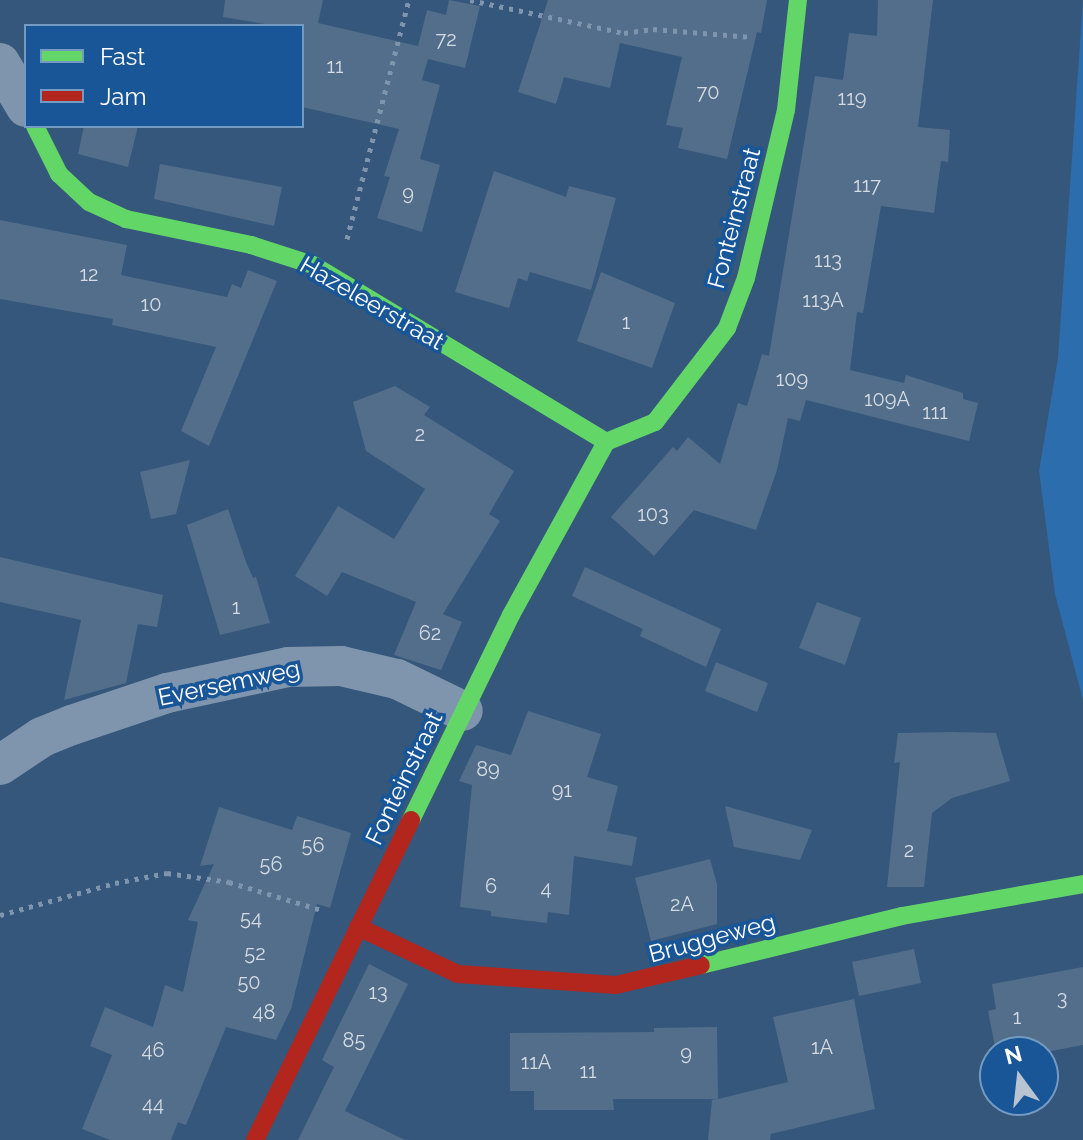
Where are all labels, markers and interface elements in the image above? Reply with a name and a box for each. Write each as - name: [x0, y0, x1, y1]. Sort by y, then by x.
- legend: [24, 24, 304, 128]
- house number: 72: [435, 27, 457, 51]
- text: Fast: [100, 42, 145, 71]
- house number: 11: [326, 54, 344, 78]
- house number: 70: [697, 80, 719, 104]
- text: Jam: [100, 82, 146, 111]
- house number: 119: [838, 86, 866, 110]
- street label: Fonteinstraat: [701, 144, 767, 292]
- house number: 117: [853, 173, 881, 197]
- house number: 9: [402, 181, 414, 205]
- house number: 113: [814, 248, 842, 272]
- street label: Hazeleerstraat: [295, 250, 449, 356]
- house number: 12: [80, 262, 98, 286]
- house number: 113A: [802, 288, 844, 312]
- house number: 10: [141, 292, 161, 316]
- house number: 1: [622, 310, 630, 334]
- house number: 109: [776, 367, 808, 391]
- house number: 109A: [864, 387, 910, 411]
- house number: 111: [922, 400, 948, 424]
- house number: 2: [415, 422, 425, 446]
- house number: 103: [637, 502, 669, 526]
- house number: 1: [232, 595, 240, 619]
- house number: 62: [419, 621, 441, 645]
- street label: Eversemweg: [155, 654, 303, 712]
- street label: Fonteinstraat: [359, 707, 449, 849]
- house number: 89: [476, 757, 500, 781]
- house number: 91: [552, 778, 572, 802]
- house number: 56: [302, 833, 324, 857]
- house number: 2: [904, 838, 914, 862]
- house number: 56: [260, 852, 282, 876]
- house number: 6: [485, 874, 497, 898]
- house number: 4: [541, 876, 551, 900]
- house number: 2A: [670, 892, 694, 916]
- house number: 54: [240, 906, 262, 930]
- street label: Bruggeweg: [645, 907, 779, 969]
- house number: 52: [244, 941, 266, 965]
- house number: 50: [237, 970, 261, 994]
- house number: 13: [368, 980, 388, 1004]
- house number: 3: [1057, 986, 1067, 1010]
- house number: 48: [253, 1000, 275, 1024]
- house number: 1: [1013, 1005, 1021, 1029]
- house number: 85: [343, 1028, 365, 1052]
- house number: 1A: [811, 1035, 833, 1059]
- north arrow: [979, 1036, 1059, 1116]
- house number: 46: [142, 1038, 164, 1062]
- text: N: [1002, 1040, 1025, 1069]
- house number: 9: [680, 1041, 692, 1065]
- house number: 11A: [521, 1050, 551, 1074]
- house number: 11: [579, 1059, 597, 1083]
- house number: 44: [142, 1092, 164, 1116]

